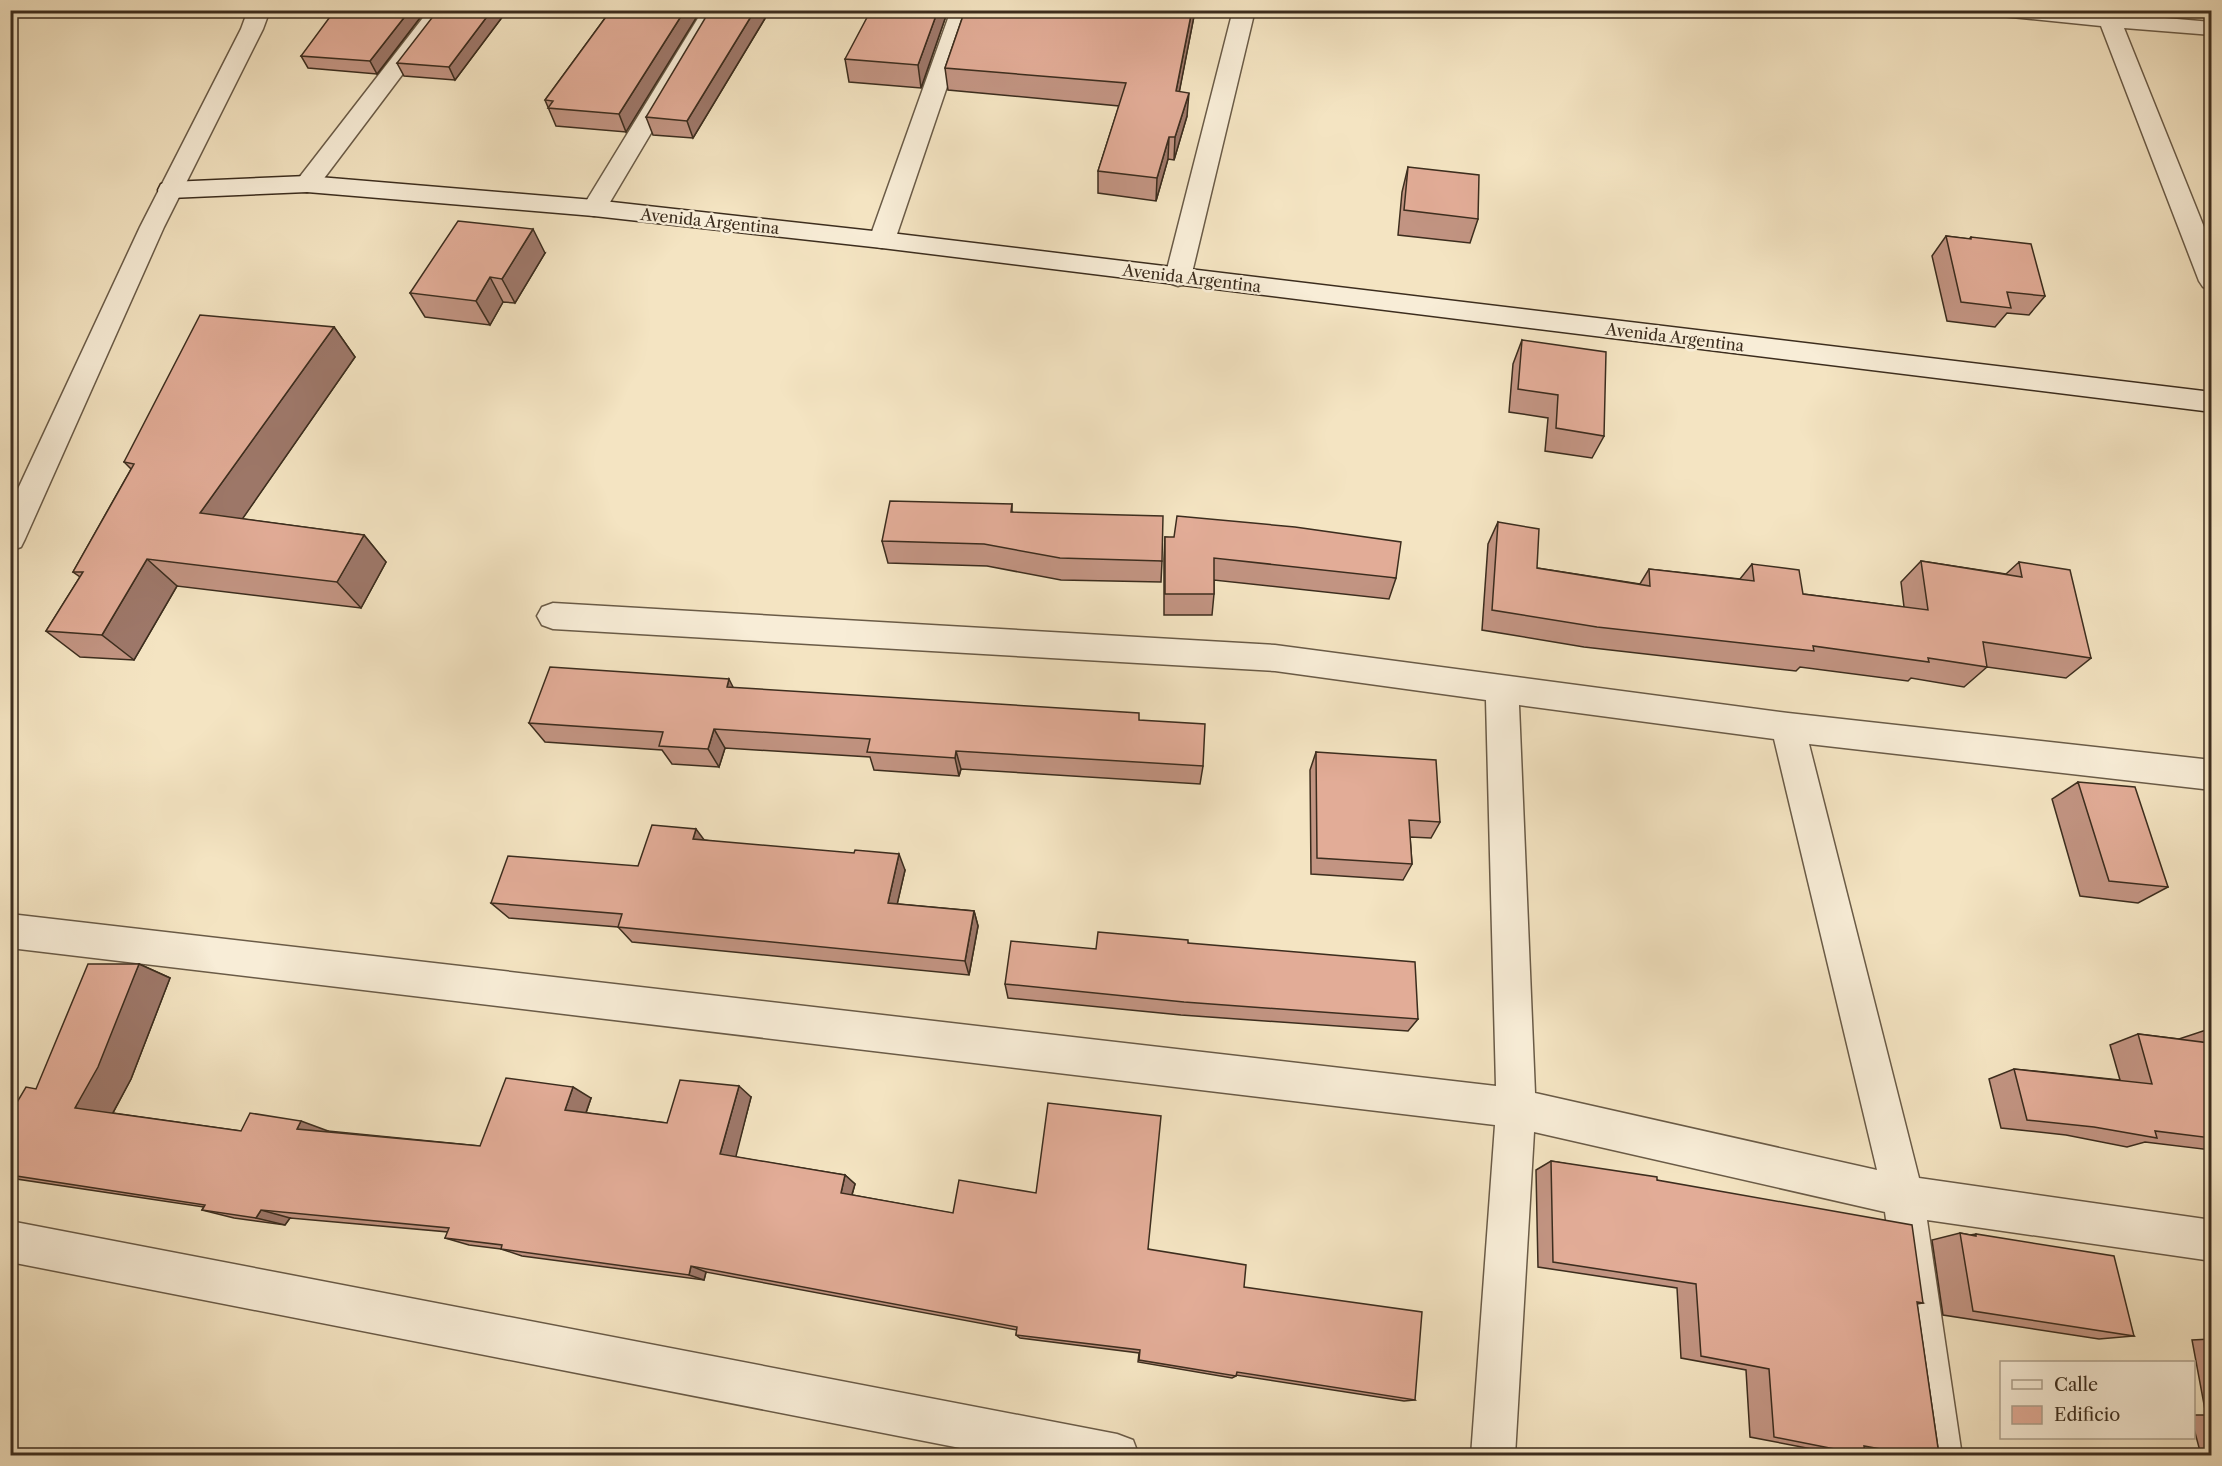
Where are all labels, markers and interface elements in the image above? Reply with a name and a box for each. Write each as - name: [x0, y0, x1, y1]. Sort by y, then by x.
- street label: Avenida Argentina: [639, 204, 781, 238]
- street label: Avenida Argentina: [1121, 259, 1263, 296]
- street label: Avenida Argentina: [1604, 318, 1746, 355]
- legend: [2000, 1361, 2195, 1439]
- text: Calle: [2054, 1374, 2098, 1396]
- text: Edificio: [2054, 1404, 2120, 1426]

